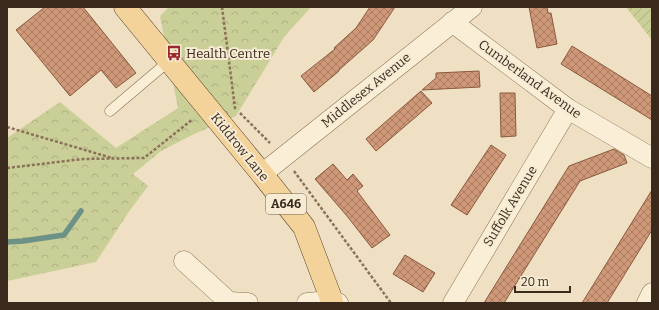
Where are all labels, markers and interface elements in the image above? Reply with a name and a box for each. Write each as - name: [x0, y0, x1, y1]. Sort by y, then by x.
- street label: Cumberland Avenue: [476, 37, 584, 121]
- bus stop icon: Health Centre: [165, 44, 183, 62]
- place label: Health Centre: [186, 46, 270, 61]
- street label: Middlesex Avenue: [318, 50, 414, 130]
- street label: Kiddrow Lane: [208, 110, 272, 184]
- street label: Suffolk Avenue: [480, 163, 540, 249]
- road number: A646: [266, 194, 306, 214]
- scale bar: [515, 268, 570, 294]
- text: 20 m: [521, 275, 550, 289]

